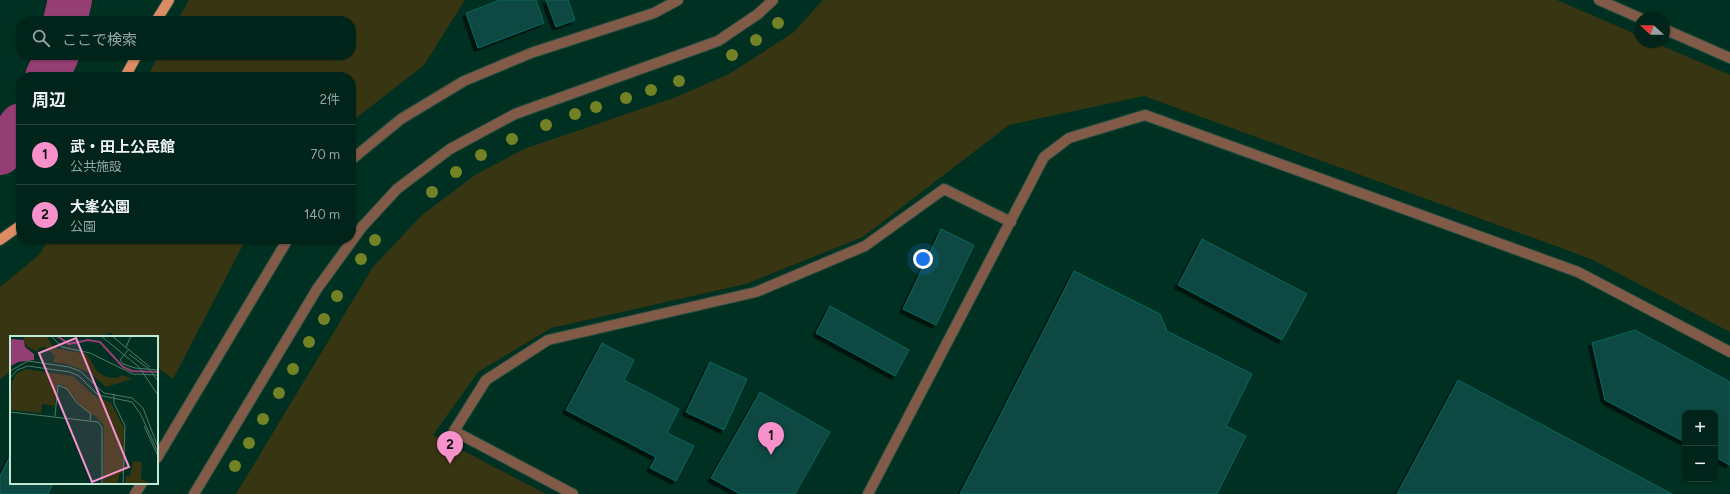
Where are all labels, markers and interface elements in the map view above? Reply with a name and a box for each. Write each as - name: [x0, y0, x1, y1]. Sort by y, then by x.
- north arrow: [1634, 12, 1670, 48]
- search box: [16, 16, 356, 60]
- icon: search: [30, 27, 52, 49]
- text: ここで検索: [62, 31, 137, 49]
- text: 周辺: [32, 90, 66, 110]
- text: 2件: [320, 92, 340, 107]
- text: 武・田上公民館: [70, 138, 175, 156]
- text: 1: [42, 147, 48, 162]
- text: 70 m: [310, 147, 340, 162]
- text: 公共施設: [70, 159, 122, 174]
- text: 大峯公園: [70, 198, 130, 216]
- text: 2: [41, 207, 49, 222]
- text: 140 m: [304, 207, 340, 222]
- text: 公園: [70, 219, 96, 234]
- your location: [913, 249, 933, 269]
- inset map: [10, 336, 158, 484]
- map controls: [1682, 410, 1718, 482]
- button: +: [1682, 410, 1718, 446]
- pin: 1: [758, 422, 784, 455]
- pin: 2: [437, 431, 463, 464]
- button: −: [1682, 446, 1718, 482]

